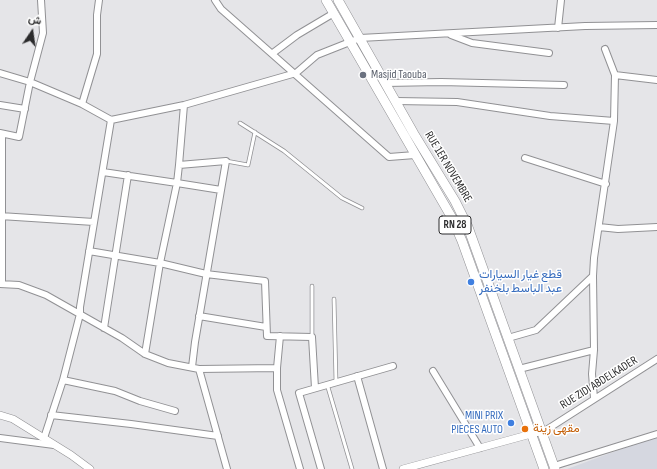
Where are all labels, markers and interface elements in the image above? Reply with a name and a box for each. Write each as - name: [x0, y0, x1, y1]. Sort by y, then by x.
- north arrow: [12, 12, 52, 52]
- text: ش: [27, 12, 43, 28]
- place label: Masjid Taouba: [371, 68, 427, 82]
- marker: Masjid Taouba: [358, 70, 368, 80]
- street label: RUE 1ER NOVEMBRE: [421, 129, 475, 205]
- road number: RN 28: [439, 216, 471, 234]
- place label: قطع غيار السيارات عبد الباسط بلخنفر: [479, 268, 562, 296]
- marker: قطع غيار السيارات عبد الباسط بلخنفر: [466, 277, 476, 287]
- street label: RUE ZIDI ABDELKADER: [558, 353, 640, 413]
- place label: MINI PRIX PIECES AUTO: [451, 409, 503, 437]
- marker: MINI PRIX PIECES AUTO: [506, 418, 516, 428]
- place label: مقهى زينة: [533, 422, 580, 436]
- marker: مقهى زينة: [520, 424, 530, 434]

